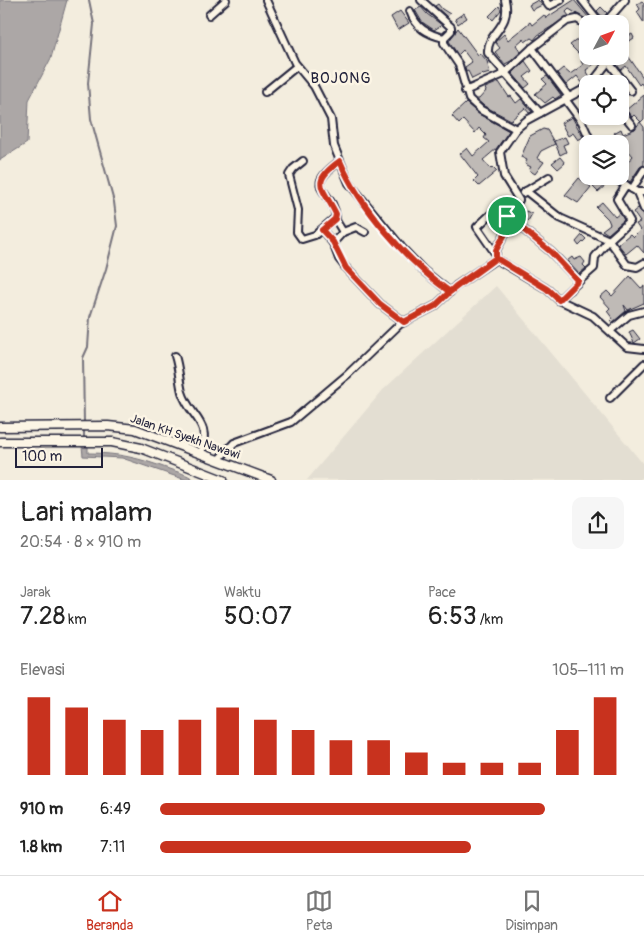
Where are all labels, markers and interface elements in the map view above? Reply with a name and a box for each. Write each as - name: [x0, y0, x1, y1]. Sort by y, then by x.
- north arrow: [579, 15, 629, 65]
- map controls: [579, 15, 629, 185]
- district label: BOJONG: [311, 69, 371, 88]
- button: locate: [579, 75, 629, 125]
- button: layers: [579, 135, 629, 185]
- pin: [486, 195, 528, 237]
- icon: arrive: [493, 202, 521, 230]
- street label: Jalan KH Syekh Nawawi: [128, 411, 242, 463]
- scale bar: [15, 445, 102, 468]
- text: 100 m: [22, 448, 62, 465]
- text: Lari malam: [20, 495, 152, 530]
- button: share: [572, 497, 624, 549]
- text: 20:54 · 8 × 910 m: [20, 532, 141, 552]
- text: Jarak: [20, 584, 51, 601]
- text: Waktu: [224, 584, 261, 601]
- text: Pace: [428, 584, 456, 601]
- text: 7.28: [20, 601, 65, 632]
- text: 50:07: [224, 601, 292, 632]
- text: 6:53: [428, 601, 477, 632]
- text: km: [65, 611, 87, 628]
- text: /km: [477, 611, 503, 628]
- text: Elevasi: [20, 660, 65, 680]
- text: 105–111 m: [552, 660, 624, 680]
- text: 910 m: [20, 799, 63, 819]
- text: 6:49: [100, 799, 131, 819]
- text: 1.8 km: [20, 837, 62, 857]
- text: 7:11: [100, 837, 125, 857]
- tab: Beranda: [86, 887, 133, 934]
- tab: Peta: [305, 887, 333, 934]
- tab: Disimpan: [505, 887, 558, 934]

